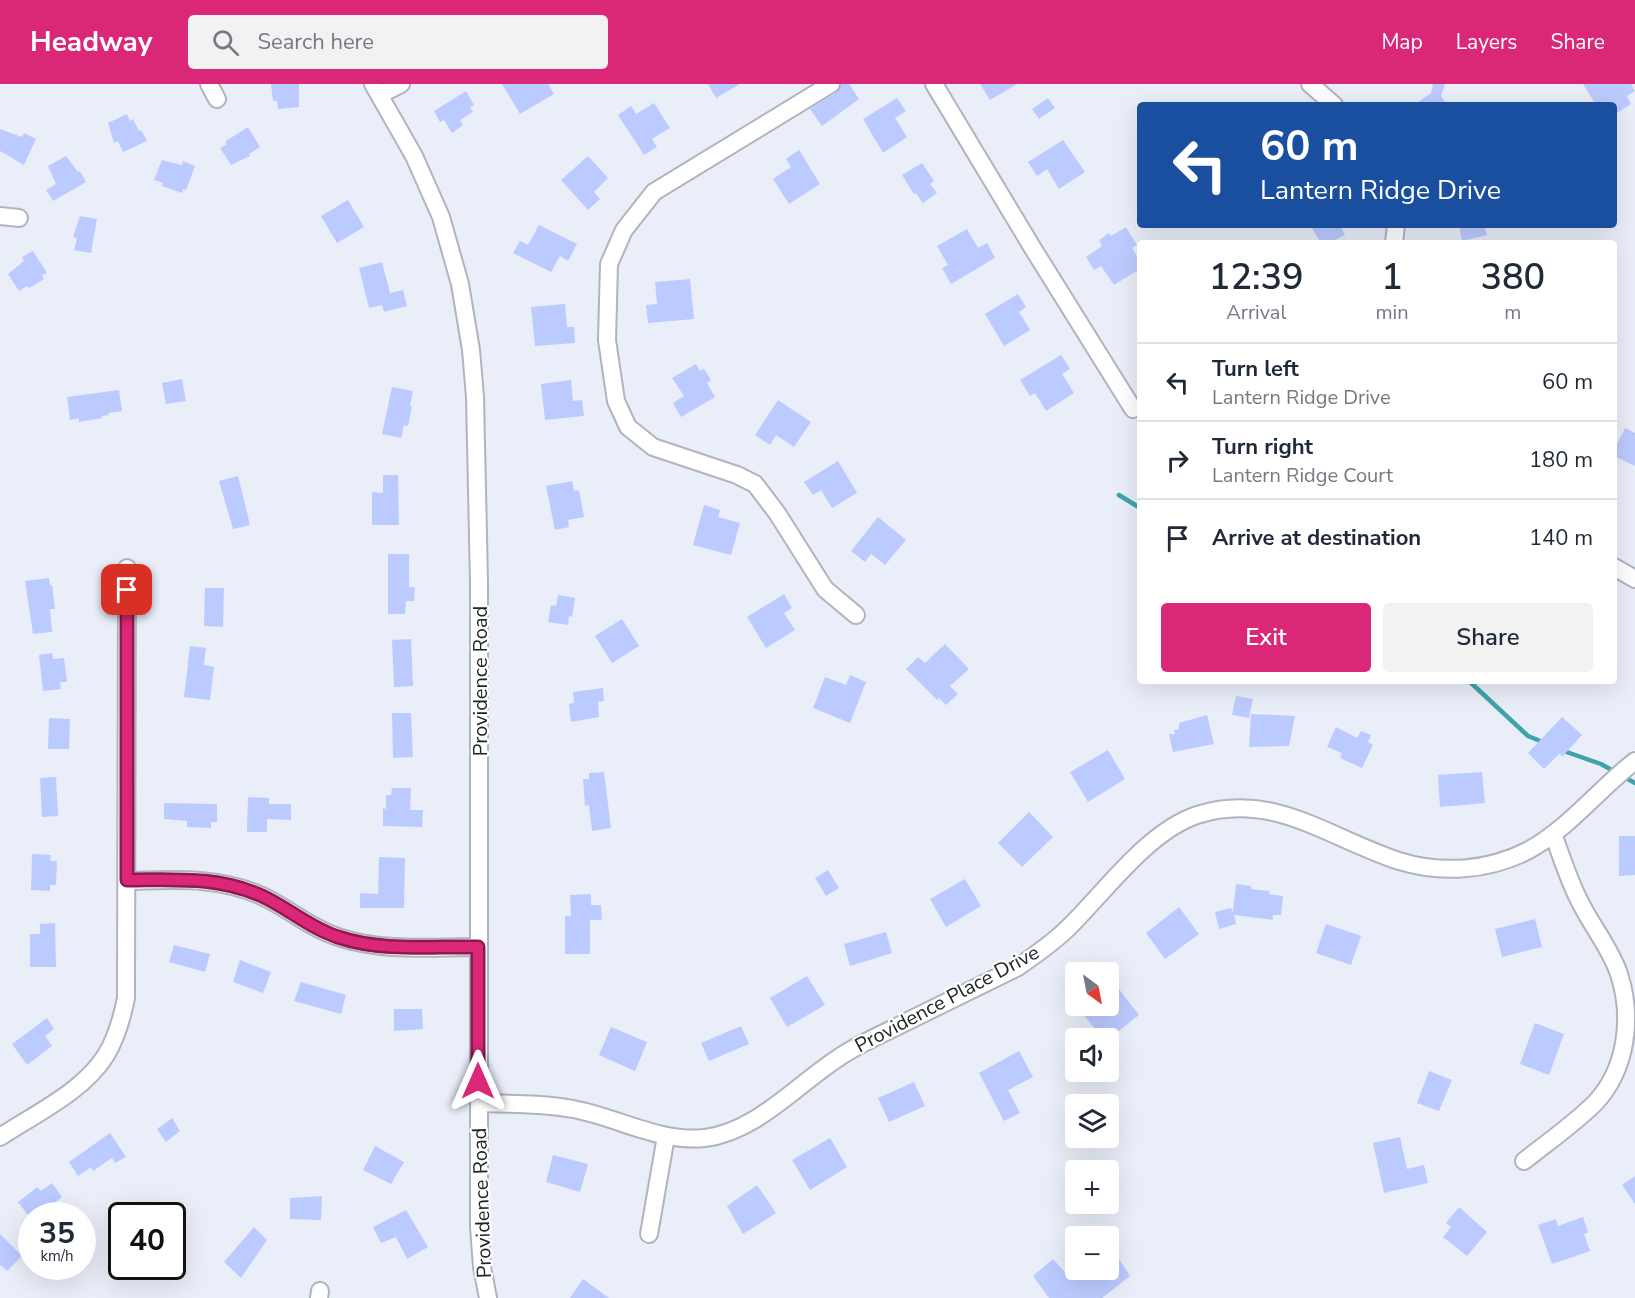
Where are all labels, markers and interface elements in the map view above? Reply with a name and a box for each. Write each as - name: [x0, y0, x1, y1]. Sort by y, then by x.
- search box: [188, 15, 608, 69]
- text: Headway: [30, 23, 152, 61]
- icon: search: [209, 26, 242, 59]
- text: Search here: [257, 27, 374, 57]
- text: Map: [1381, 28, 1423, 56]
- text: Layers: [1456, 28, 1517, 56]
- text: Share: [1550, 28, 1605, 56]
- text: 60 m: [1260, 118, 1359, 175]
- icon: left: [1161, 126, 1239, 204]
- text: Lantern Ridge Drive: [1260, 172, 1501, 209]
- text: 12:39: [1209, 253, 1304, 302]
- text: 1: [1381, 253, 1403, 302]
- text: 380: [1480, 253, 1545, 302]
- text: Arrival: [1226, 299, 1286, 326]
- text: min: [1376, 299, 1409, 326]
- text: m: [1504, 299, 1521, 326]
- text: Turn left: [1212, 354, 1299, 384]
- icon: left: [1161, 366, 1194, 399]
- text: 60 m: [1542, 367, 1593, 397]
- text: Lantern Ridge Drive: [1212, 384, 1391, 411]
- text: Turn right: [1212, 432, 1313, 462]
- icon: right: [1161, 444, 1194, 477]
- text: 180 m: [1529, 445, 1593, 475]
- text: Lantern Ridge Court: [1212, 462, 1393, 489]
- icon: arrive: [1161, 522, 1194, 555]
- text: Arrive at destination: [1212, 523, 1421, 553]
- text: 140 m: [1529, 523, 1593, 553]
- pin: [101, 564, 152, 615]
- icon: arrive: [110, 573, 143, 606]
- button: Exit: [1161, 603, 1371, 672]
- button: Share: [1383, 603, 1593, 672]
- street label: Providence Road: [467, 606, 494, 756]
- street label: Providence Place Drive: [850, 939, 1044, 1059]
- north arrow: [1065, 962, 1119, 1016]
- map controls: [1065, 962, 1119, 1280]
- button: sound: [1065, 1028, 1119, 1082]
- position arrow: [446, 1049, 510, 1113]
- button: layers: [1065, 1094, 1119, 1148]
- street label: Providence Road: [466, 1127, 498, 1279]
- button: +: [1065, 1160, 1119, 1214]
- speed limit sign: 40: [108, 1202, 186, 1280]
- text: 35: [39, 1213, 75, 1254]
- button: −: [1065, 1226, 1119, 1280]
- text: km/h: [40, 1246, 74, 1266]

